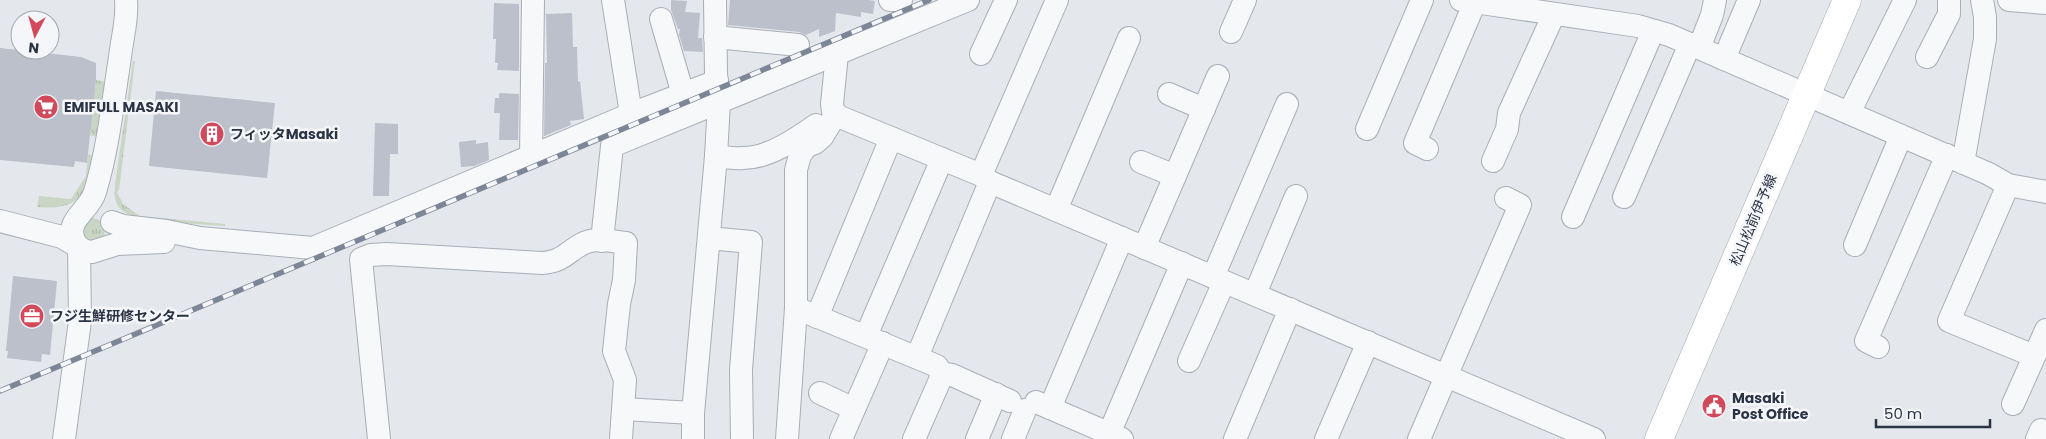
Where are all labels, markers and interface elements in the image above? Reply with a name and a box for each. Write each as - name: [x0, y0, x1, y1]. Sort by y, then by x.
- north arrow: [10, 10, 60, 60]
- text: N: [27, 37, 40, 58]
- supermarket icon: EMIFULL MASAKI: [33, 94, 59, 120]
- place label: EMIFULL MASAKI: [64, 97, 178, 117]
- building icon: フィッタMasaki: [199, 121, 225, 147]
- place label: フィッタMasaki: [230, 124, 338, 144]
- street label: 松山松前伊予線: [1725, 171, 1781, 269]
- office icon: フジ生鮮研修センター: [19, 303, 45, 329]
- place label: フジ生鮮研修センター: [50, 306, 190, 326]
- place label: Masaki Post Office: [1732, 388, 1809, 424]
- public building icon: Masaki Post Office: [1701, 393, 1727, 419]
- scale bar: [1876, 396, 1990, 428]
- text: 50 m: [1884, 403, 1922, 424]

